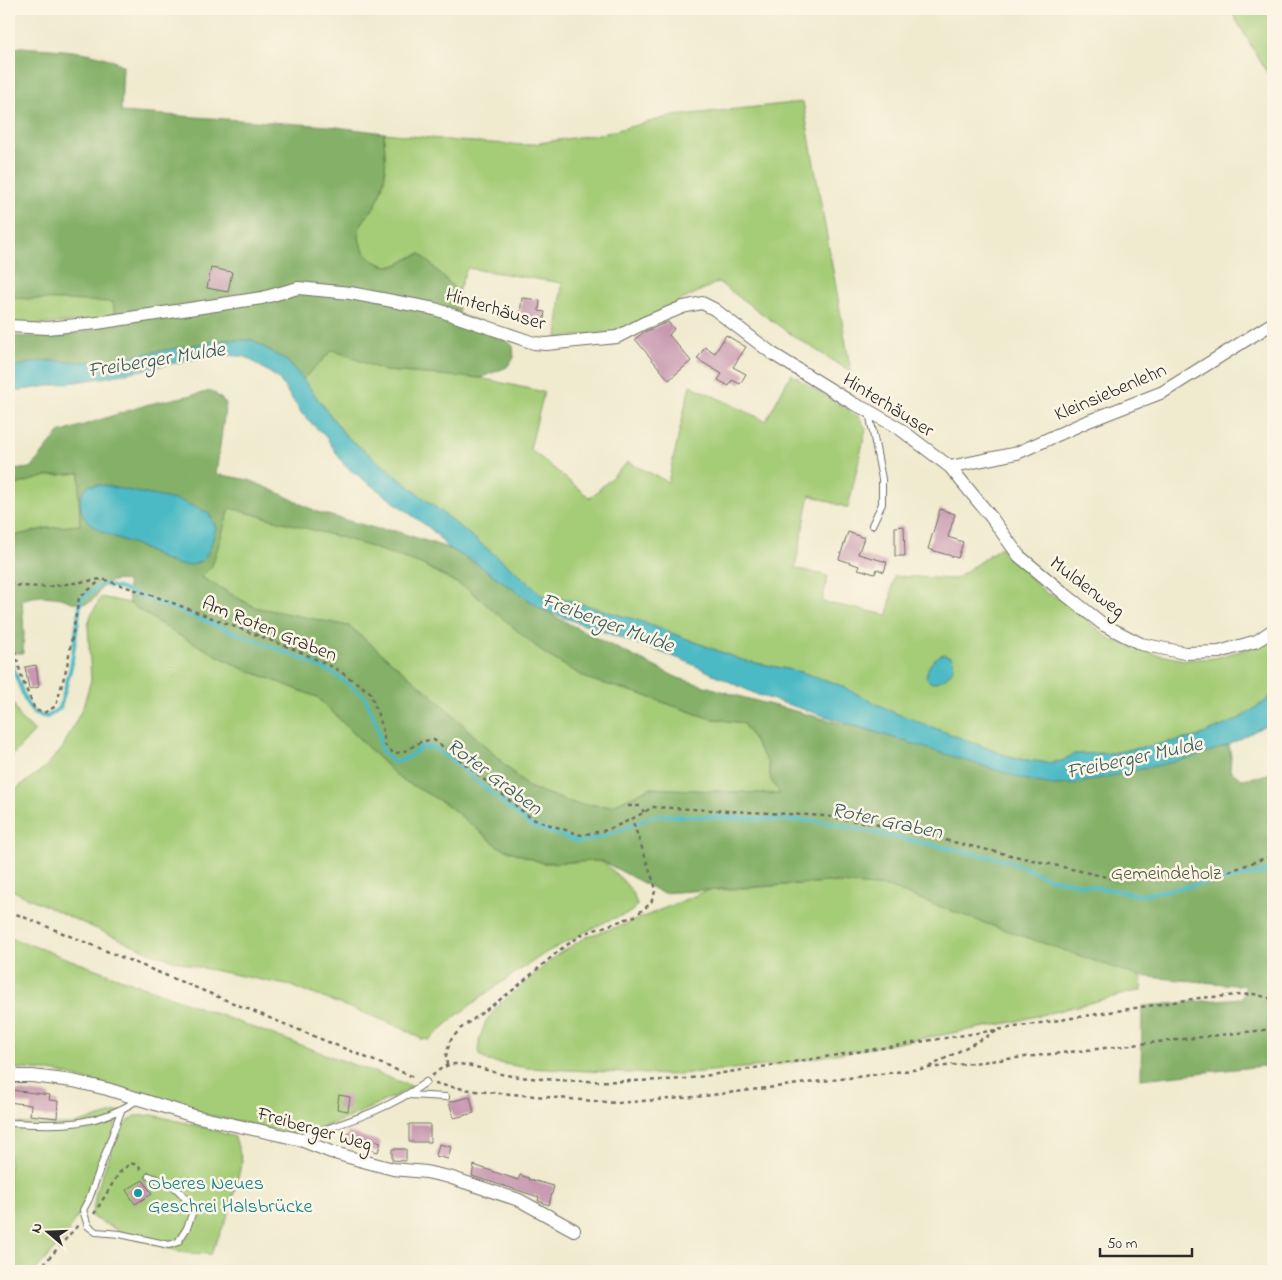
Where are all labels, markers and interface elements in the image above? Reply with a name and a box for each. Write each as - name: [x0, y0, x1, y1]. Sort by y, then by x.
- street label: Hinterhäuser: [442, 281, 550, 340]
- water label: Freiberger Mulde: [85, 335, 229, 388]
- street label: Kleinsiebenlehn: [1050, 357, 1172, 430]
- street label: Hinterhäuser: [836, 366, 940, 446]
- street label: Muldenweg: [1042, 550, 1130, 627]
- water label: Freiberger Mulde: [537, 586, 679, 663]
- street label: Am Roten Graben: [197, 590, 341, 671]
- water label: Freiberger Mulde: [1063, 730, 1207, 789]
- water label: Roter Graben: [440, 732, 548, 824]
- water label: Roter Graben: [828, 796, 945, 848]
- park label: Gemeindeholz: [1111, 860, 1222, 889]
- street label: Freiberger Weg: [252, 1100, 375, 1162]
- place label: Oberes Neues Geschrei Halsbrücke: [148, 1170, 313, 1222]
- marker: Oberes Neues Geschrei Halsbrücke: [132, 1187, 144, 1199]
- north arrow: [22, 1208, 72, 1258]
- text: N: [26, 1220, 49, 1236]
- scale bar: [1100, 1225, 1192, 1257]
- text: 50 m: [1107, 1233, 1138, 1255]

